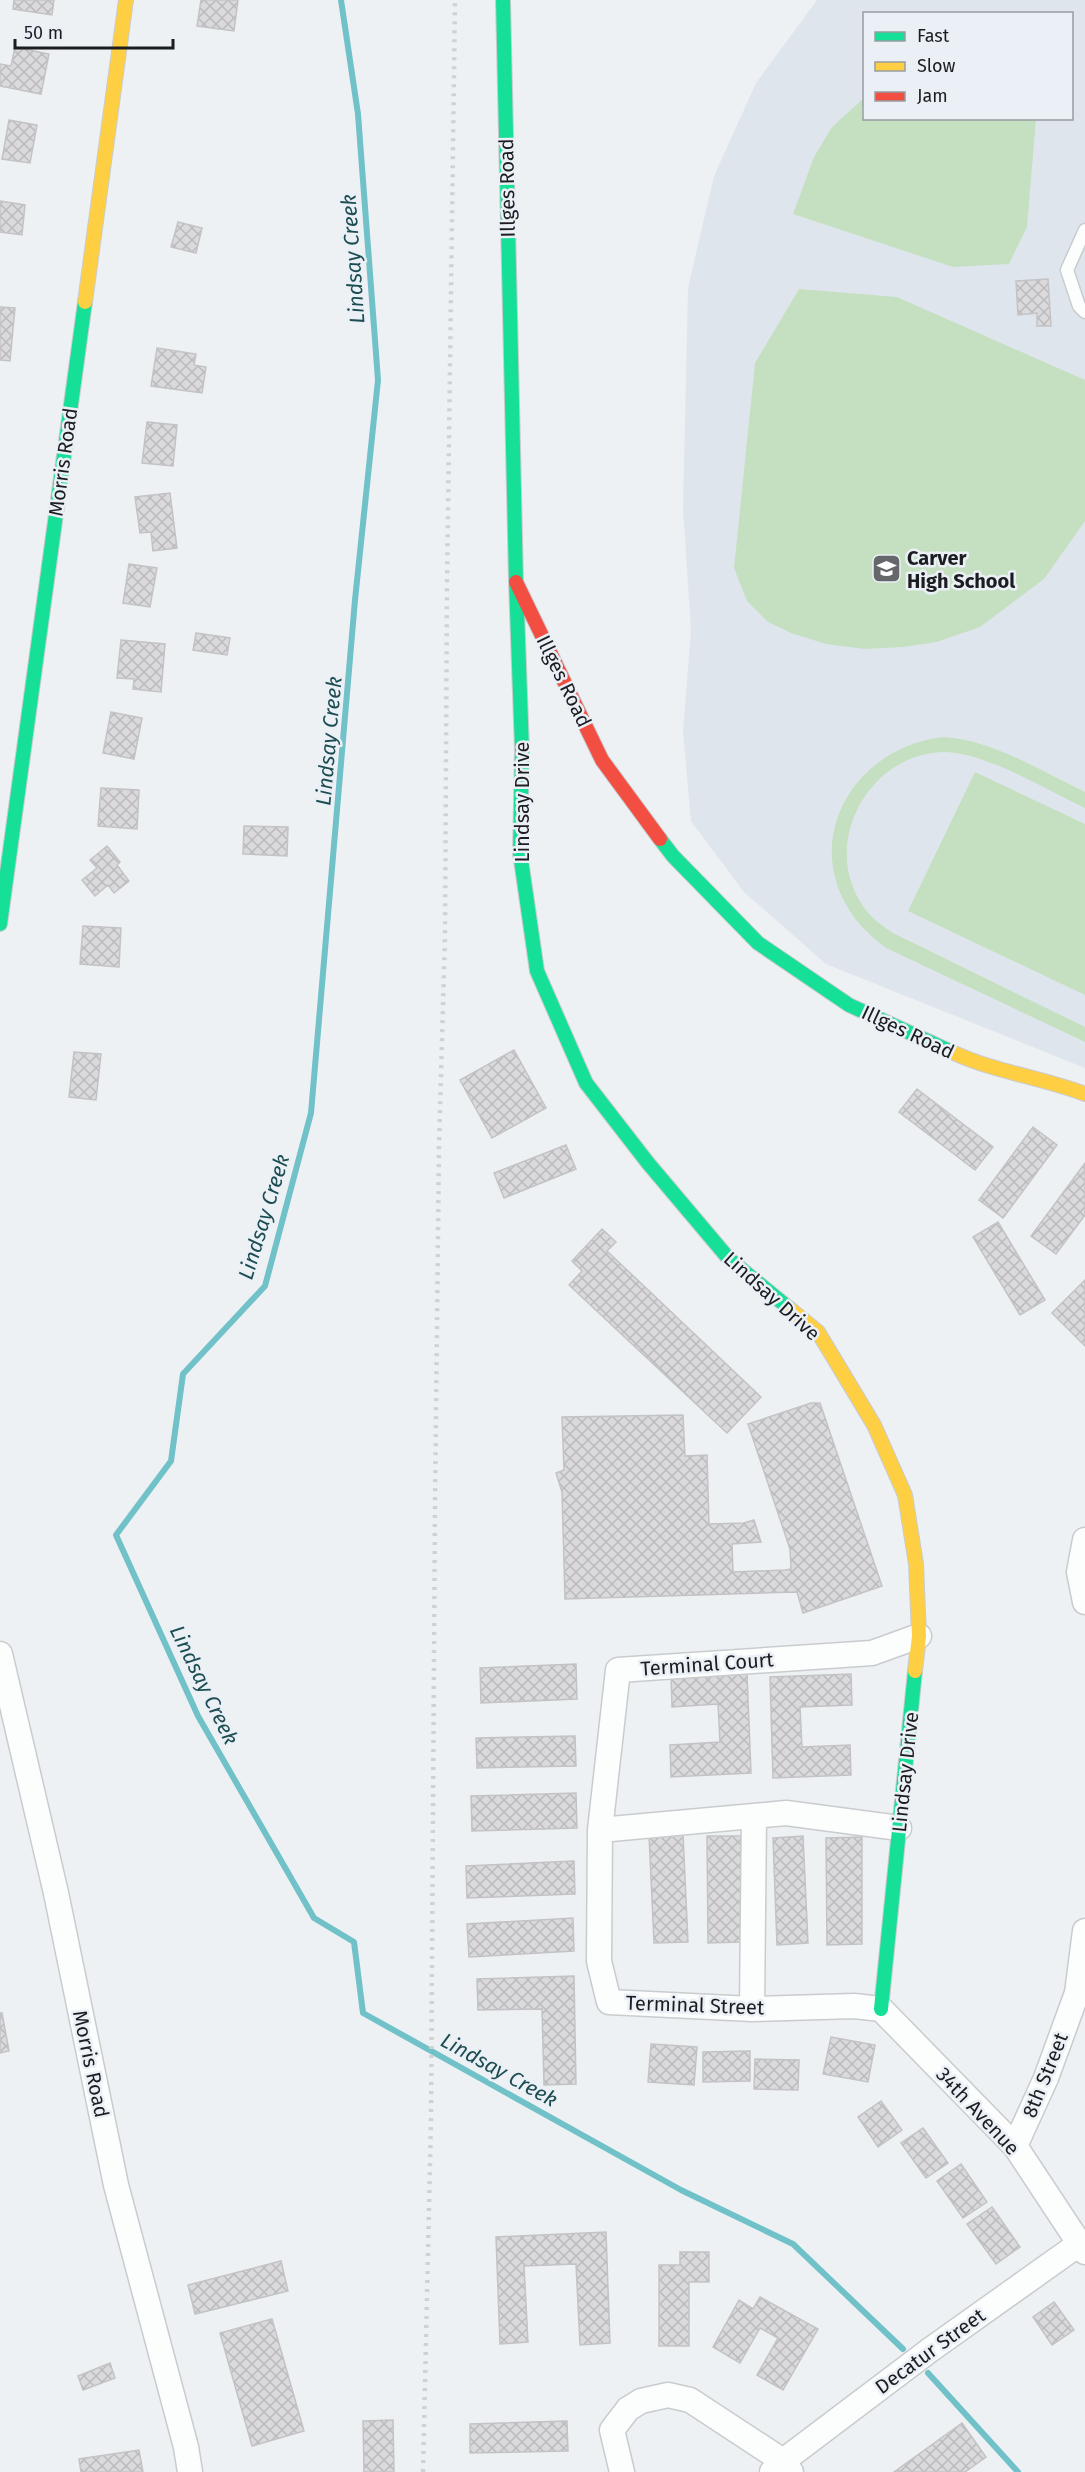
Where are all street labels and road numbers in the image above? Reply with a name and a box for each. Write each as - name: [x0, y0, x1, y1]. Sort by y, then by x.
- street label: Illges Road: [494, 138, 520, 238]
- street label: Morris Road: [44, 406, 82, 518]
- street label: Illges Road: [531, 631, 597, 731]
- street label: Lindsay Drive: [510, 741, 534, 863]
- street label: Illges Road: [858, 1000, 958, 1064]
- street label: Lindsay Drive: [719, 1247, 825, 1345]
- street label: Terminal Court: [640, 1647, 775, 1681]
- street label: Lindsay Drive: [887, 1711, 923, 1833]
- street label: Terminal Street: [625, 1991, 765, 2019]
- street label: Morris Road: [68, 2008, 114, 2120]
- street label: 8th Street: [1017, 2028, 1073, 2121]
- street label: 34th Avenue: [931, 2062, 1025, 2160]
- street label: Decatur Street: [870, 2303, 990, 2399]

